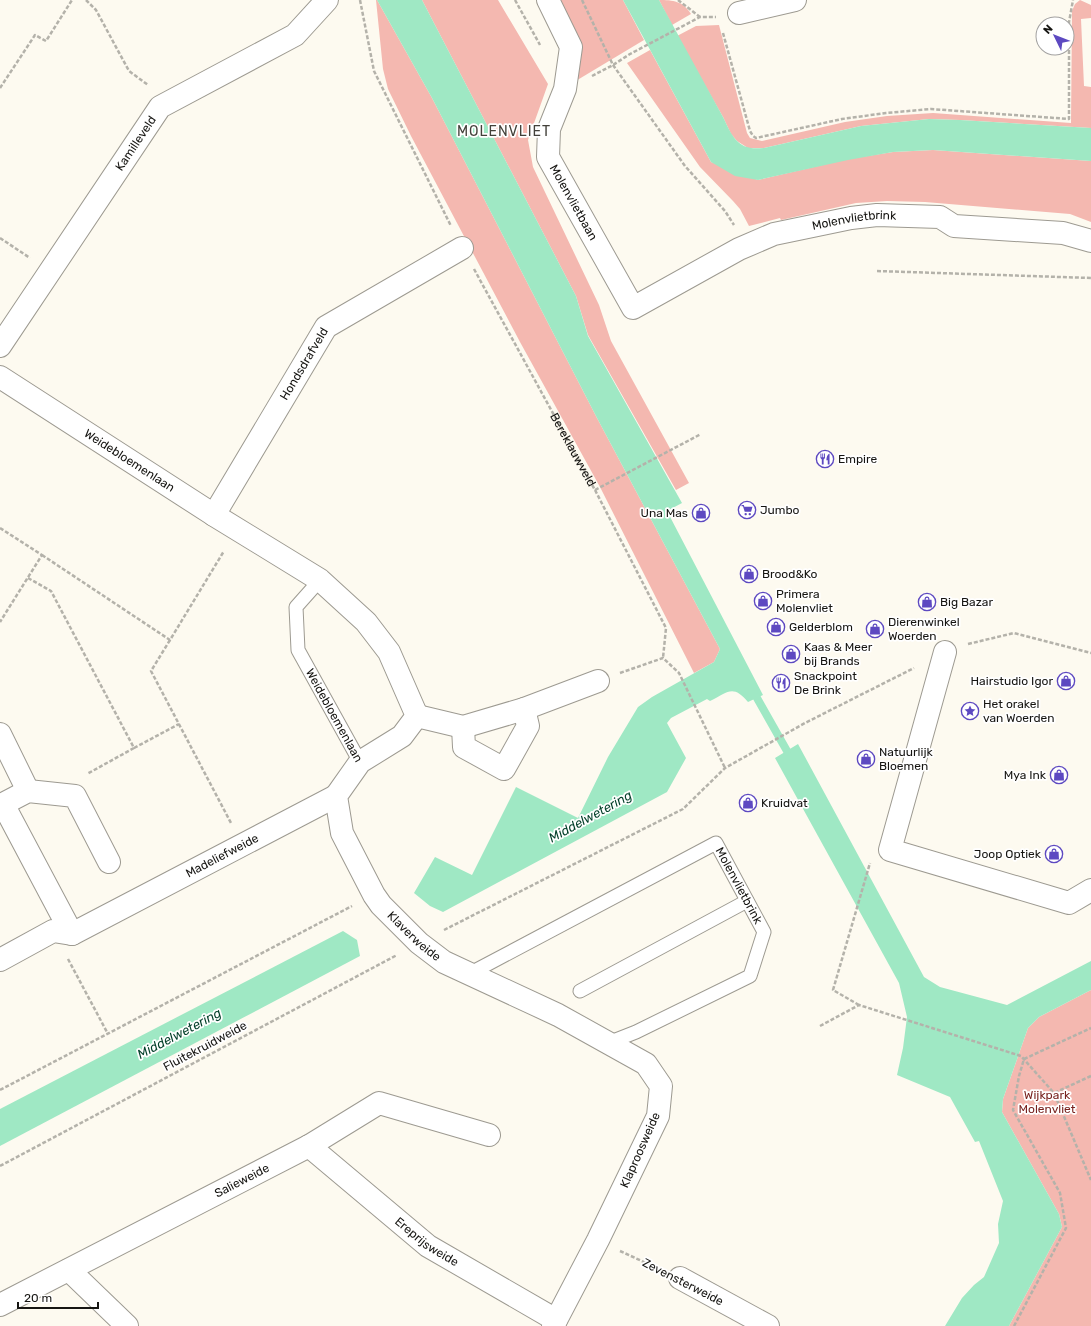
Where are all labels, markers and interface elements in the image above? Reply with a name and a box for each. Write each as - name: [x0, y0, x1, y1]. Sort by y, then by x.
- north arrow: [1035, 16, 1075, 56]
- text: N: [1041, 22, 1056, 37]
- street label: Kamilleveld: [112, 113, 159, 173]
- district label: MOLENVLIET: [457, 123, 551, 140]
- street label: Molenvlietbaan: [547, 162, 600, 243]
- street label: Molenvlietbrink: [811, 208, 897, 233]
- street label: Hondsdrafveld: [277, 325, 331, 403]
- street label: Bereklauwveld: [547, 410, 599, 489]
- street label: Weidebloemenlaan: [82, 426, 177, 495]
- restaurant icon: Empire: [815, 449, 835, 469]
- place label: Empire: [838, 452, 877, 466]
- supermarket icon: Jumbo: [737, 500, 757, 520]
- shop icon: Una Mas: [691, 503, 711, 523]
- place label: Jumbo: [760, 503, 800, 517]
- place label: Una Mas: [640, 506, 688, 520]
- shop icon: Brood&Ko: [739, 564, 759, 584]
- place label: Brood&Ko: [762, 567, 818, 581]
- place label: Primera Molenvliet: [776, 587, 833, 615]
- shop icon: Primera Molenvliet: [753, 591, 773, 611]
- shop icon: Big Bazar: [917, 592, 937, 612]
- place label: Big Bazar: [940, 595, 993, 609]
- place label: Dierenwinkel Woerden: [888, 615, 960, 643]
- shop icon: Gelderblom: [766, 617, 786, 637]
- shop icon: Dierenwinkel Woerden: [865, 619, 885, 639]
- place label: Gelderblom: [789, 620, 853, 634]
- place label: Kaas & Meer bij Brands: [804, 640, 873, 668]
- shop icon: Kaas & Meer bij Brands: [781, 644, 801, 664]
- street label: Weidebloemenlaan: [303, 666, 366, 765]
- place label: Snackpoint De Brink: [794, 669, 857, 697]
- shop icon: Hairstudio Igor: [1056, 671, 1076, 691]
- restaurant icon: Snackpoint De Brink: [771, 673, 791, 693]
- place label: Hairstudio Igor: [971, 674, 1053, 688]
- place label: Het orakel van Woerden: [983, 697, 1055, 725]
- place icon: Het orakel van Woerden: [960, 701, 980, 721]
- place label: Natuurlijk Bloemen: [879, 745, 933, 773]
- shop icon: Natuurlijk Bloemen: [856, 749, 876, 769]
- shop icon: Mya Ink: [1049, 765, 1069, 785]
- place label: Mya Ink: [1004, 768, 1047, 782]
- water label: Middelwetering: [546, 787, 635, 846]
- shop icon: Kruidvat: [738, 793, 758, 813]
- place label: Kruidvat: [761, 796, 808, 810]
- street label: Madeliefweide: [183, 831, 261, 880]
- shop icon: Joop Optiek: [1044, 844, 1064, 864]
- street label: Molenvlietbrink: [713, 845, 766, 927]
- place label: Joop Optiek: [974, 847, 1042, 861]
- street label: Klaverweide: [384, 908, 444, 964]
- water label: Middelwetering: [135, 1005, 224, 1063]
- street label: Fluitekruidweide: [161, 1018, 249, 1074]
- park label: Wijkpark Molenvliet: [1019, 1088, 1076, 1116]
- street label: Klaproosweide: [617, 1110, 663, 1190]
- street label: Salieweide: [212, 1161, 272, 1200]
- street label: Ereprijsweide: [392, 1214, 461, 1269]
- street label: Zevensterweide: [640, 1256, 726, 1309]
- scale bar: [18, 1284, 98, 1310]
- text: 20 m: [24, 1291, 52, 1305]

